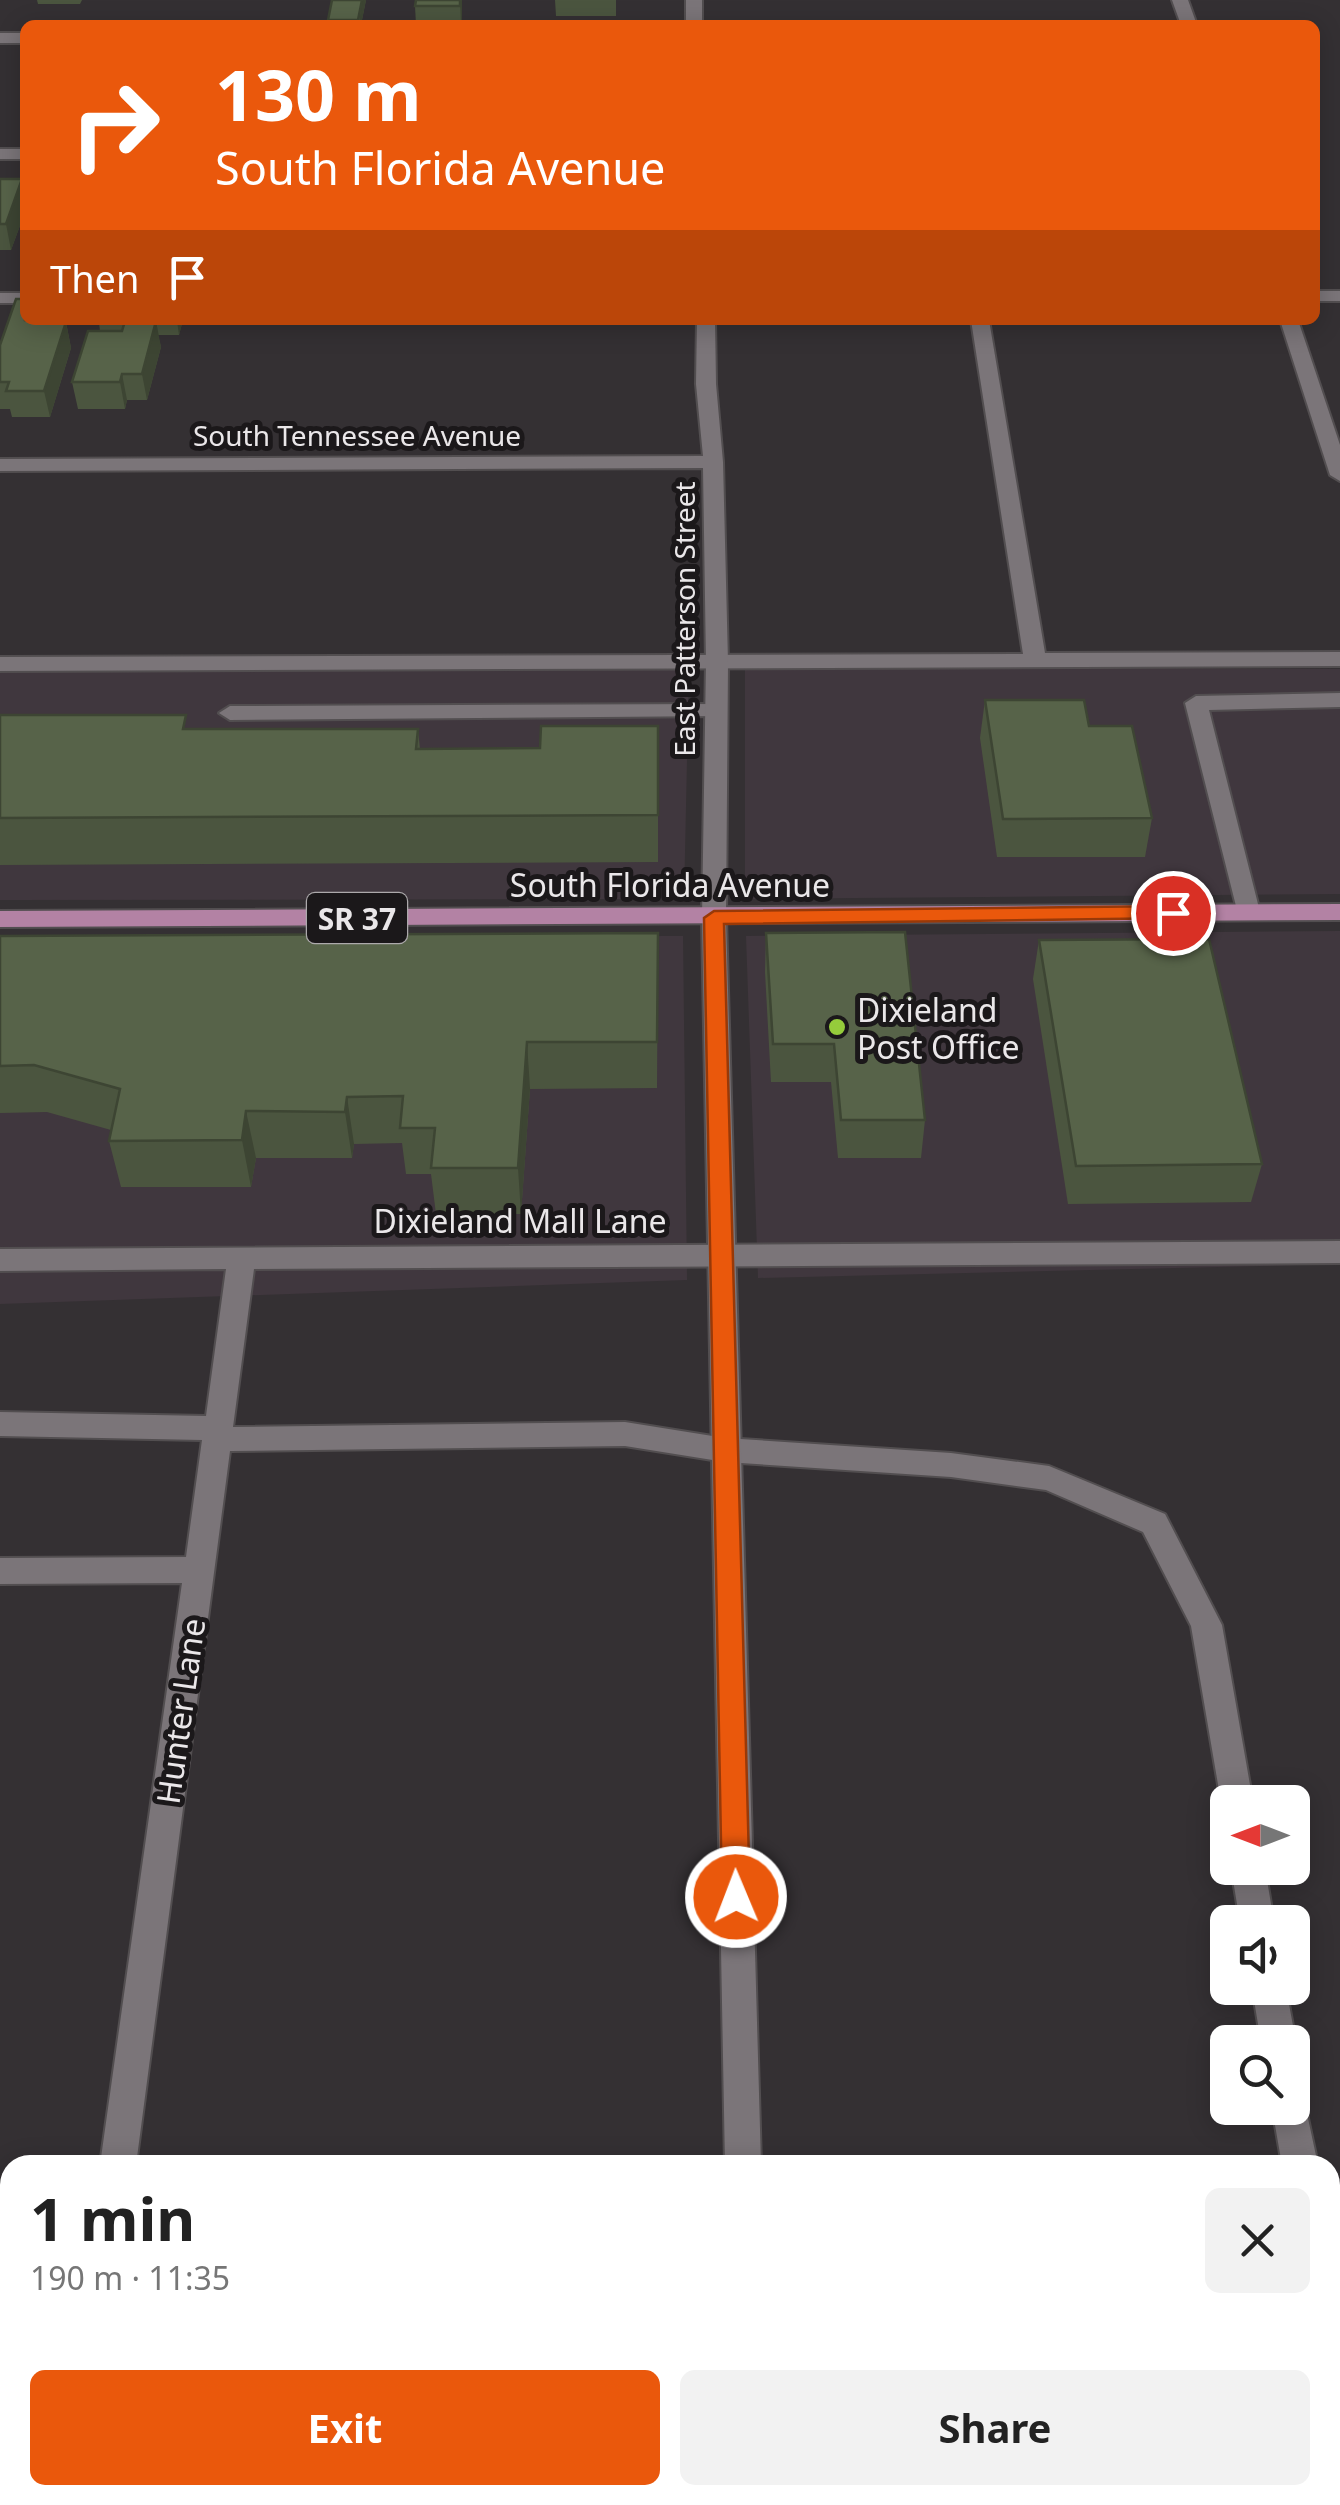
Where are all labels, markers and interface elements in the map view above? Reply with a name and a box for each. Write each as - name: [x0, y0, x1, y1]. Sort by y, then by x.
- text: 130 m: [215, 46, 422, 142]
- icon: right: [50, 60, 180, 190]
- text: South Florida Avenue: [215, 137, 666, 198]
- icon: arrive: [160, 250, 215, 305]
- text: Then: [50, 252, 140, 304]
- street label: South Tennessee Avenue: [193, 416, 521, 454]
- street label: East Patterson Street: [665, 481, 703, 757]
- street label: South Florida Avenue: [510, 863, 830, 906]
- pin: [1131, 871, 1216, 956]
- icon: arrive: [1146, 886, 1201, 941]
- road number: SR 37: [307, 893, 407, 943]
- place label: Dixieland Post Office: [857, 988, 1020, 1068]
- marker: Dixieland Post Office: [826, 1016, 848, 1038]
- street label: Dixieland Mall Lane: [373, 1199, 667, 1242]
- street label: Hunter Lane: [146, 1615, 214, 1807]
- north arrow: [1210, 1785, 1310, 1885]
- map controls: [1210, 1785, 1310, 2125]
- position arrow: [684, 1845, 788, 1949]
- button: sound: [1210, 1905, 1310, 2005]
- button: search: [1210, 2025, 1310, 2125]
- text: 1 min: [30, 2177, 195, 2259]
- button: close: [1205, 2188, 1310, 2293]
- text: 190 m · 11:35: [30, 2256, 230, 2299]
- button: Exit: [30, 2370, 660, 2485]
- button: Share: [680, 2370, 1310, 2485]

